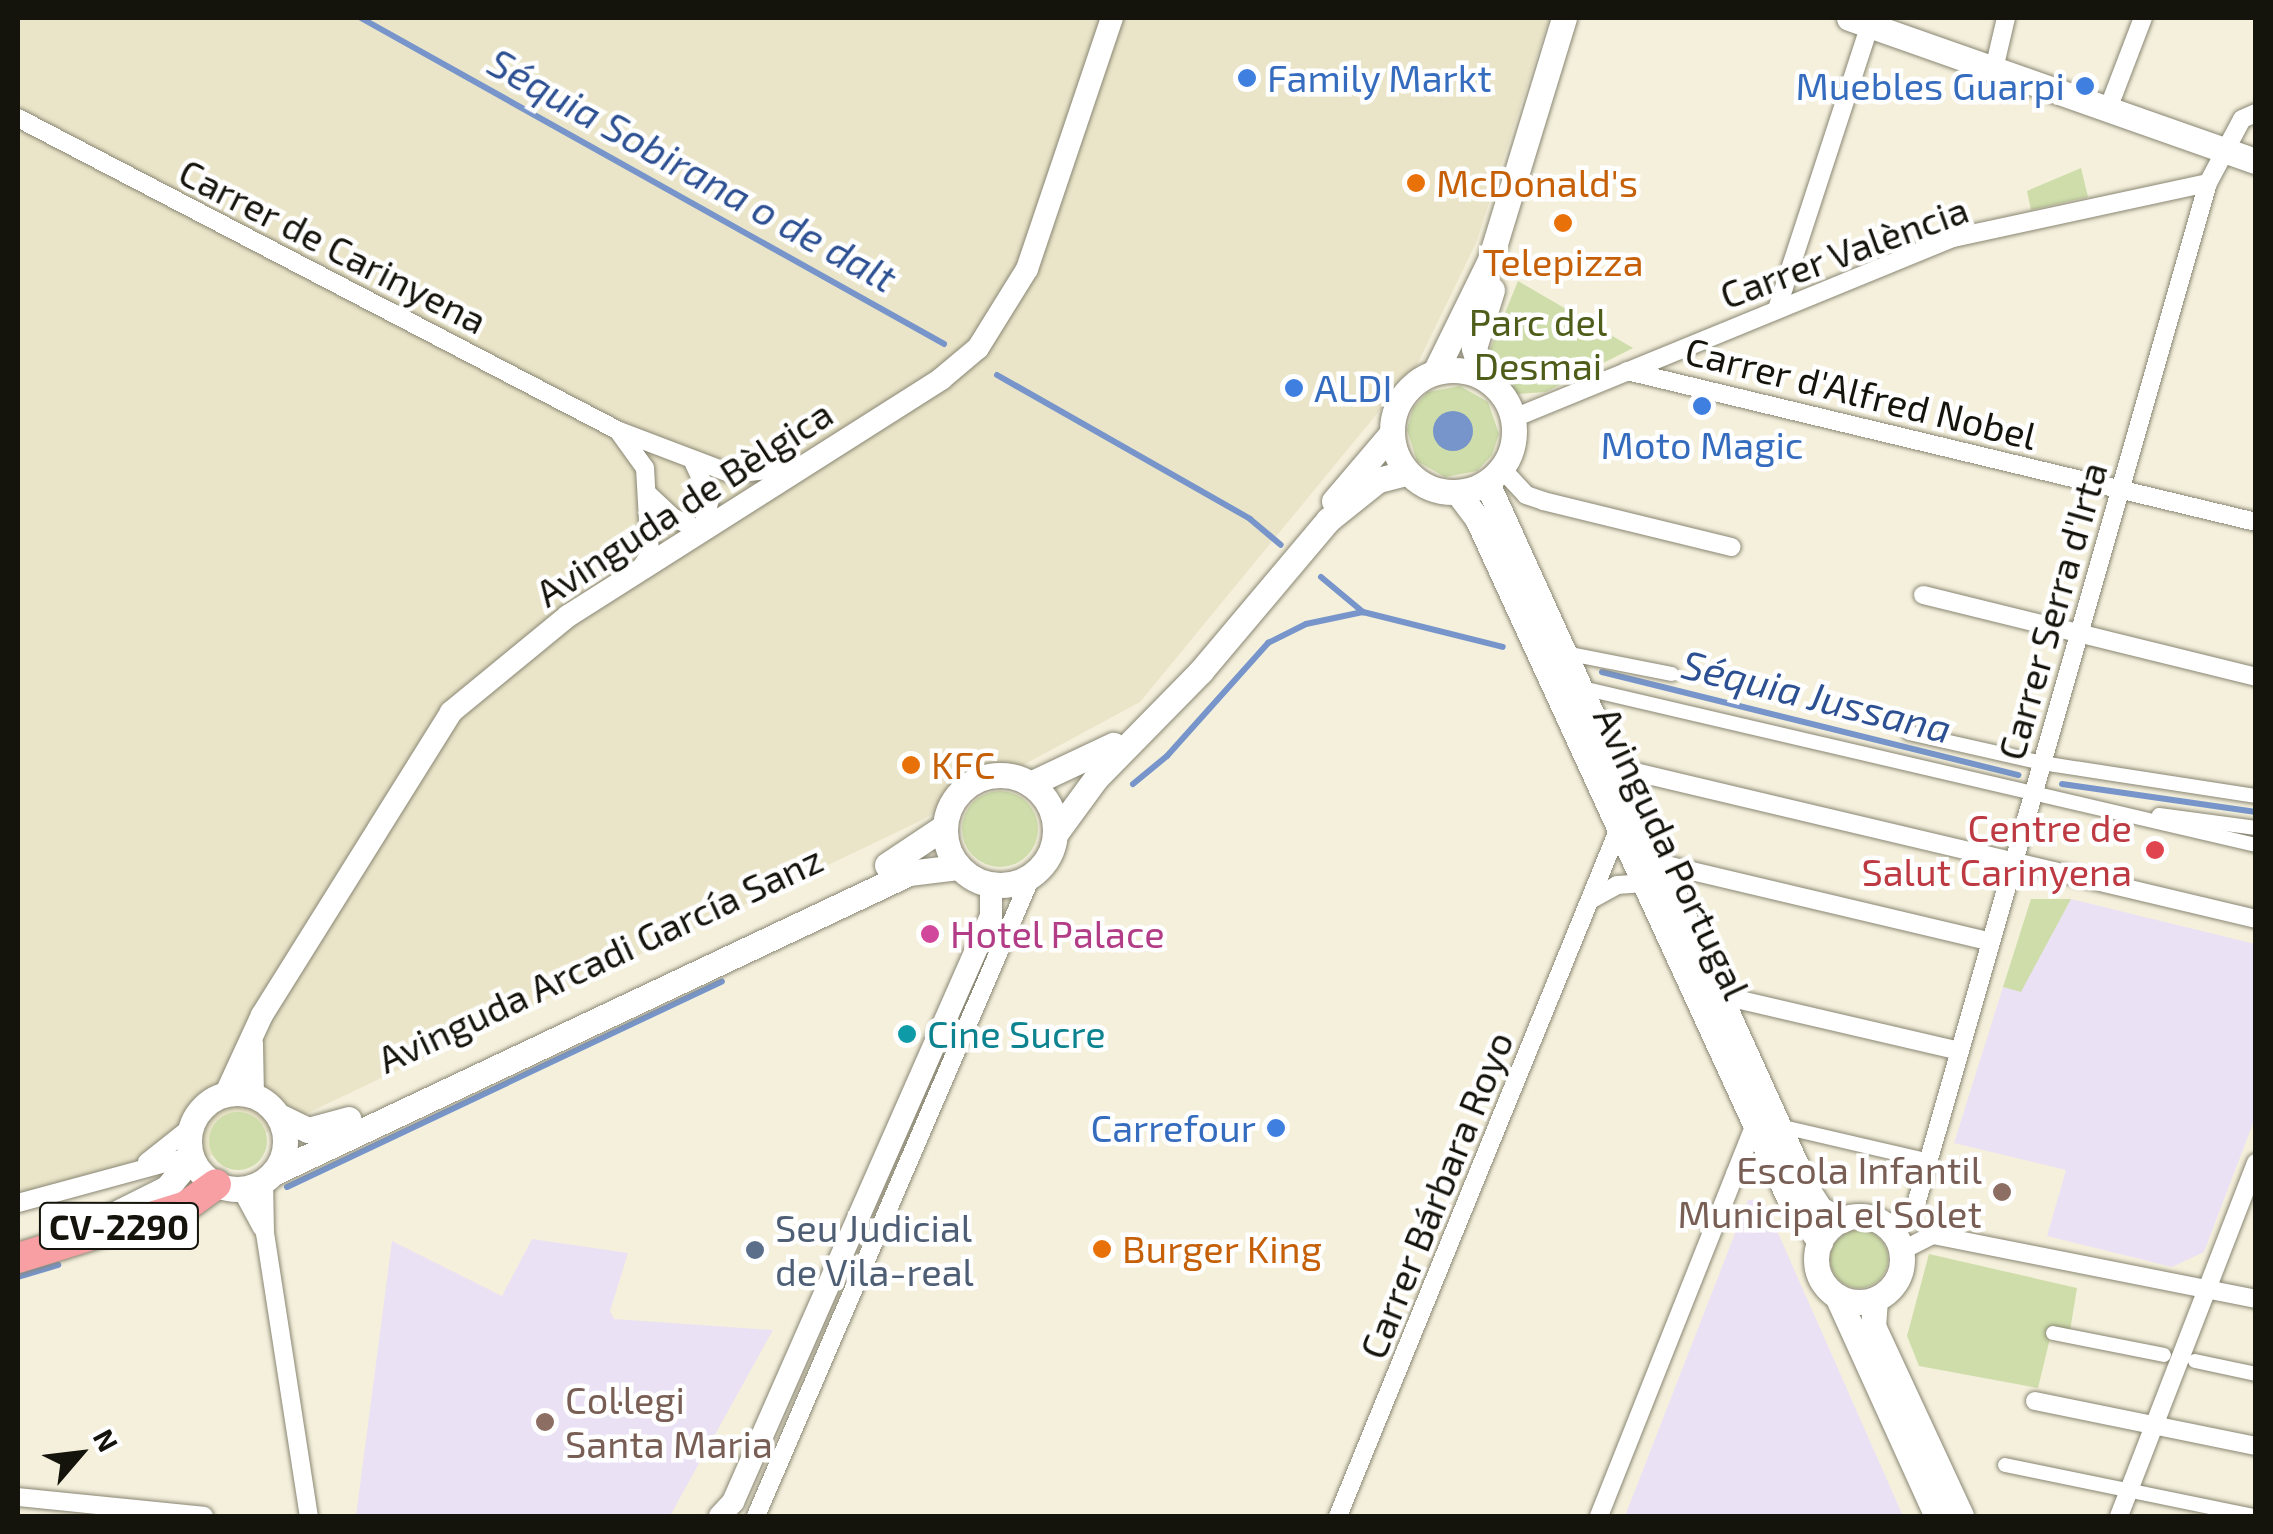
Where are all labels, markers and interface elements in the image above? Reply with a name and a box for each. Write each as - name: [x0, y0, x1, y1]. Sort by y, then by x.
- water label: Séquia Sobirana o de dalt: [481, 37, 905, 301]
- place label: Family Markt: [1267, 55, 1492, 101]
- place label: Muebles Guarpi: [1795, 63, 2065, 109]
- marker: Family Markt: [1236, 67, 1258, 89]
- marker: Muebles Guarpi: [2074, 75, 2096, 97]
- street label: Carrer de Carinyena: [171, 149, 495, 343]
- place label: McDonald's: [1436, 160, 1638, 206]
- marker: McDonald's: [1405, 172, 1427, 194]
- street label: Carrer València: [1713, 186, 1975, 318]
- marker: Telepizza: [1552, 212, 1574, 234]
- place label: Telepizza: [1482, 239, 1644, 285]
- park label: Parc del Desmai: [1469, 299, 1607, 388]
- street label: Carrer d'Alfred Nobel: [1680, 327, 2042, 459]
- place label: ALDI: [1314, 365, 1392, 411]
- marker: ALDI: [1283, 377, 1305, 399]
- street label: Avinguda de Bèlgica: [527, 390, 841, 616]
- marker: Moto Magic: [1691, 395, 1713, 417]
- place label: Moto Magic: [1601, 422, 1803, 468]
- street label: Carrer Serra d'Irta: [1988, 456, 2116, 766]
- water label: Séquia Jussana: [1677, 638, 1957, 752]
- street label: Avinguda Portugal: [1584, 700, 1760, 1006]
- place label: KFC: [931, 742, 995, 788]
- marker: KFC: [900, 754, 922, 776]
- place label: Centre de Salut Carinyena: [1861, 805, 2132, 894]
- street label: Avinguda Arcadi García Sanz: [370, 836, 830, 1082]
- marker: Centre de Salut Carinyena: [2142, 837, 2168, 863]
- place label: Hotel Palace: [950, 911, 1166, 957]
- marker: Hotel Palace: [919, 923, 941, 945]
- place label: Cine Sucre: [927, 1011, 1106, 1057]
- marker: Cine Sucre: [896, 1023, 918, 1045]
- street label: Carrer Bárbara Royo: [1349, 1024, 1523, 1366]
- place label: Carrefour: [1090, 1105, 1256, 1151]
- marker: Carrefour: [1265, 1117, 1287, 1139]
- place label: Escola Infantil Municipal el Solet: [1676, 1147, 1982, 1236]
- marker: Escola Infantil Municipal el Solet: [1991, 1181, 2013, 1203]
- road number: CV-2290: [36, 1196, 202, 1256]
- place label: Seu Judicial de Vila-real: [775, 1205, 975, 1294]
- place label: Burger King: [1122, 1226, 1323, 1272]
- marker: Burger King: [1091, 1238, 1113, 1260]
- marker: Seu Judicial de Vila-real: [744, 1239, 766, 1261]
- place label: Col·legi Santa Maria: [565, 1377, 773, 1466]
- north arrow: [30, 1404, 130, 1504]
- marker: Col·legi Santa Maria: [534, 1411, 556, 1433]
- text: N: [87, 1423, 126, 1457]

